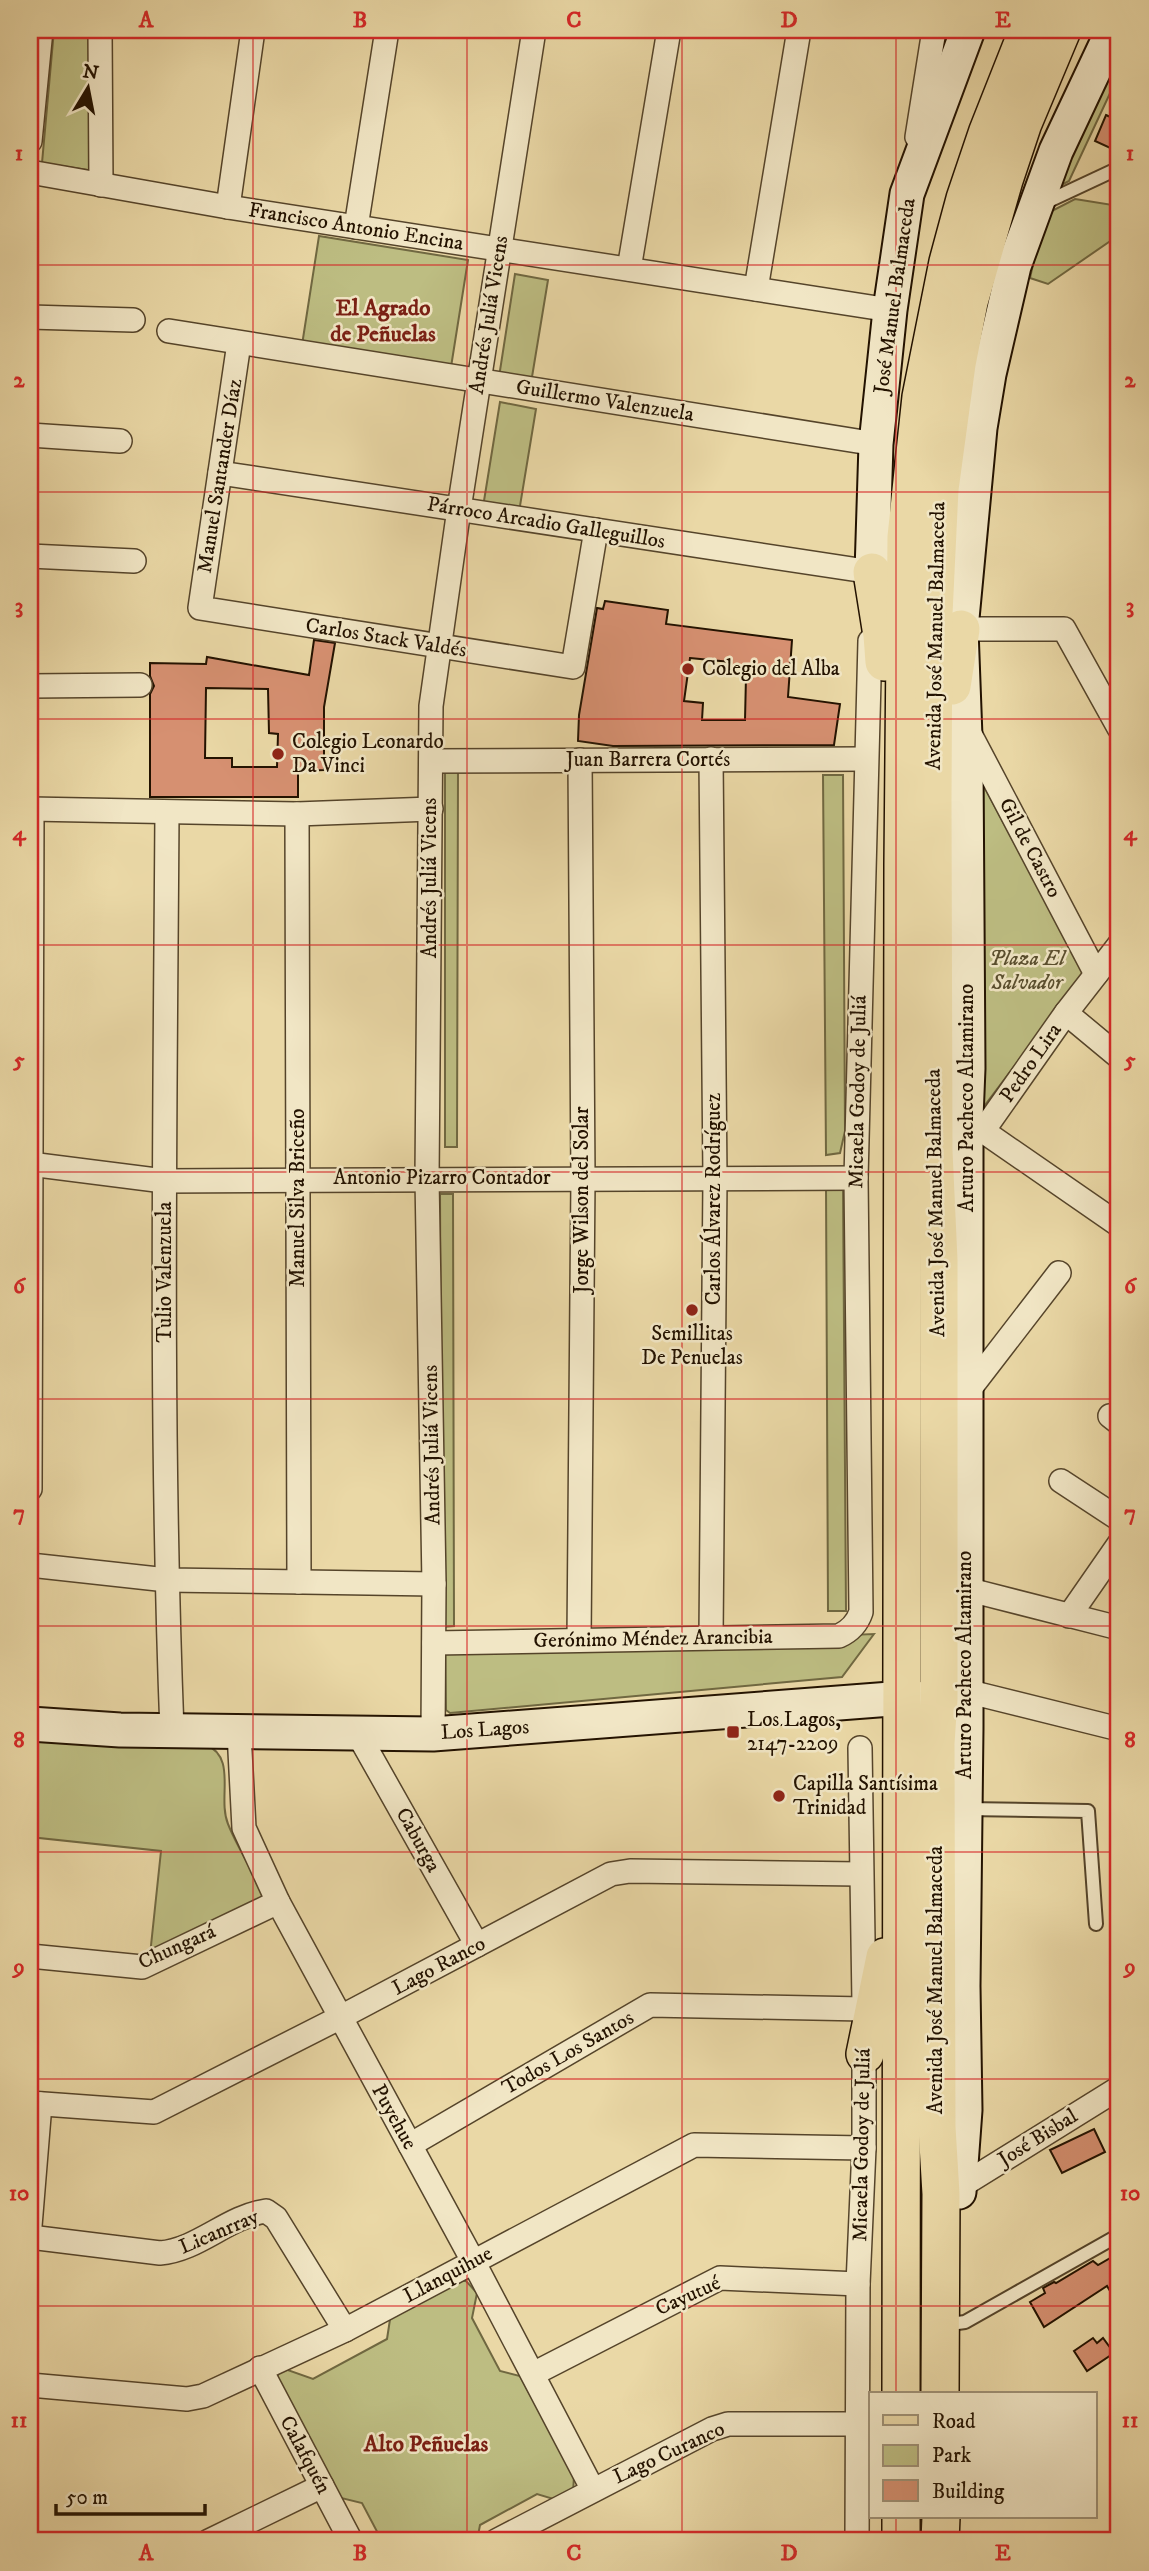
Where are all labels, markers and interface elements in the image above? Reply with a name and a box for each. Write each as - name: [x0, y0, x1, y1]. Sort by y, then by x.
- text: A: [138, 6, 155, 35]
- text: B: [353, 6, 367, 35]
- text: C: [566, 6, 582, 35]
- text: D: [780, 6, 798, 35]
- text: E: [995, 6, 1011, 35]
- north arrow: [52, 52, 122, 122]
- text: N: [81, 60, 101, 85]
- text: 1: [15, 139, 23, 168]
- text: 1: [1126, 139, 1134, 168]
- street label: José Manuel Balmaceda: [868, 196, 922, 398]
- street label: Francisco Antonio Encina: [247, 197, 465, 257]
- street label: Andrés Juliá Vicens: [464, 234, 514, 396]
- district label: El Agrado de Peñuelas: [330, 294, 436, 349]
- text: 2: [13, 366, 25, 395]
- text: 2: [1124, 366, 1136, 395]
- street label: Guillermo Valenzuela: [514, 374, 696, 428]
- street label: Manuel Santander Díaz: [192, 377, 248, 575]
- street label: Párroco Arcadio Galleguillos: [425, 491, 667, 555]
- street label: Avenida José Manuel Balmaceda: [921, 501, 951, 770]
- text: 3: [15, 592, 23, 621]
- text: 3: [1126, 592, 1134, 621]
- street label: Carlos Stack Valdés: [304, 612, 468, 664]
- place label: Colegio del Alba: [702, 656, 840, 682]
- marker: Colegio del Alba: [680, 661, 696, 677]
- place label: Colegio Leonardo Da Vinci: [292, 729, 444, 779]
- marker: Colegio Leonardo Da Vinci: [270, 746, 286, 762]
- street label: Juan Barrera Cortés: [564, 747, 730, 773]
- street label: Gil de Castro: [993, 794, 1067, 902]
- street label: Andrés Juliá Vicens: [417, 798, 443, 958]
- text: 4: [12, 819, 27, 848]
- text: 4: [1123, 819, 1138, 848]
- park label: Plaza El Salvador: [989, 946, 1067, 996]
- street label: Arturo Pacheco Altamirano: [954, 984, 980, 1212]
- street label: Micaela Godoy de Juliá: [843, 995, 873, 1189]
- street label: Pedro Lira: [994, 1018, 1068, 1108]
- text: 5: [12, 1046, 25, 1075]
- text: 5: [1123, 1046, 1136, 1075]
- street label: Avenida José Manuel Balmaceda: [921, 1068, 951, 1337]
- street label: Carlos Álvarez Rodríguez: [699, 1093, 727, 1305]
- street label: Jorge Wilson del Solar: [569, 1106, 595, 1296]
- street label: Manuel Silva Briceño: [285, 1108, 311, 1288]
- street label: Antonio Pizarro Contador: [333, 1165, 551, 1191]
- street label: Tulio Valenzuela: [152, 1201, 178, 1342]
- text: 6: [13, 1272, 27, 1301]
- text: 6: [1124, 1272, 1138, 1301]
- marker: Semillitas De Penuelas: [684, 1302, 700, 1318]
- place label: Semillitas De Penuelas: [641, 1321, 743, 1371]
- street label: Andrés Juliá Vicens: [418, 1365, 446, 1525]
- text: 7: [13, 1499, 25, 1528]
- text: 7: [1124, 1499, 1136, 1528]
- street label: Arturo Pacheco Altamirano: [952, 1551, 978, 1779]
- street label: Gerónimo Méndez Arancibia: [533, 1624, 773, 1654]
- place label: Los Lagos, 2147-2209: [747, 1707, 841, 1757]
- street label: Los Lagos: [440, 1714, 530, 1746]
- marker: Los Lagos, 2147-2209: [725, 1724, 741, 1740]
- text: 8: [13, 1726, 25, 1755]
- text: 8: [1124, 1726, 1136, 1755]
- place label: Capilla Santísima Trinidad: [793, 1771, 938, 1821]
- marker: Capilla Santísima Trinidad: [771, 1788, 787, 1804]
- street label: Caburga: [390, 1803, 446, 1877]
- street label: Avenida José Manuel Balmaceda: [923, 1846, 949, 2114]
- street label: Chungará: [134, 1918, 220, 1976]
- street label: Lago Ranco: [388, 1931, 490, 2001]
- text: 9: [11, 1953, 25, 1982]
- text: 9: [1122, 1953, 1136, 1982]
- street label: Todos Los Santos: [498, 2005, 638, 2101]
- street label: Micaela Godoy de Juliá: [847, 2048, 877, 2242]
- street label: Puyehue: [365, 2080, 423, 2154]
- street label: José Bisbal: [992, 2103, 1083, 2174]
- text: 10: [9, 2179, 29, 2208]
- text: 10: [1120, 2179, 1140, 2208]
- street label: Licanrray: [175, 2203, 264, 2260]
- street label: Llanquihue: [399, 2241, 497, 2309]
- street label: Cayutué: [651, 2270, 725, 2322]
- legend: [869, 2392, 1096, 2518]
- text: 11: [11, 2406, 27, 2435]
- text: 11: [1122, 2406, 1138, 2435]
- text: Road: [932, 2409, 976, 2435]
- street label: Calafquén: [274, 2411, 336, 2499]
- street label: Lago Curanco: [609, 2416, 729, 2490]
- district label: Alto Peñuelas: [363, 2430, 489, 2459]
- text: Park: [932, 2443, 972, 2469]
- scale bar: [56, 2473, 205, 2517]
- text: Building: [932, 2479, 1005, 2505]
- text: 50 m: [66, 2485, 108, 2511]
- text: A: [138, 2539, 155, 2568]
- text: B: [353, 2539, 367, 2568]
- text: C: [566, 2539, 582, 2568]
- text: D: [780, 2539, 798, 2568]
- text: E: [995, 2539, 1011, 2568]

